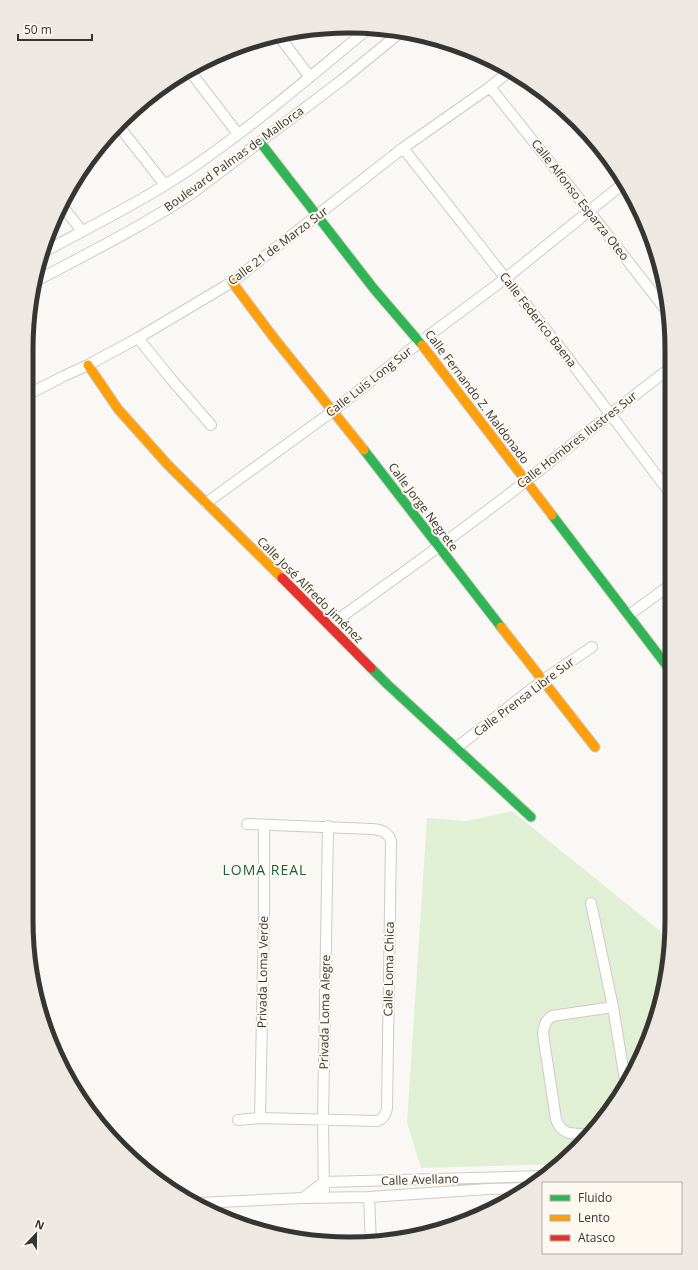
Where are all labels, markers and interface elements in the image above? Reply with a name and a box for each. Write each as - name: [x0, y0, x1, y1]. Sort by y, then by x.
- scale bar: [18, 16, 92, 42]
- text: 50 m: [24, 21, 52, 38]
- street label: Boulevard Palmas de Mallorca: [160, 102, 307, 215]
- street label: Calle Alfonso Esparza Oteo: [528, 135, 633, 264]
- street label: Calle 21 de Marzo Sur: [224, 202, 331, 289]
- street label: Calle Federico Baena: [496, 269, 581, 371]
- street label: Calle Fernando Z. Maldonado: [421, 326, 533, 467]
- street label: Calle Luis Long Sur: [322, 343, 415, 421]
- street label: Calle Hombres Ilustres Sur: [513, 387, 640, 492]
- street label: Calle Jorge Negrete: [384, 459, 462, 555]
- street label: Calle José Alfredo Jiménez: [253, 533, 368, 647]
- street label: Calle Prensa Libre Sur: [470, 653, 578, 740]
- district label: LOMA REAL: [223, 860, 307, 879]
- street label: Privada Loma Verde: [253, 915, 272, 1028]
- street label: Calle Loma Chica: [379, 921, 398, 1017]
- street label: Privada Loma Alegre: [315, 954, 334, 1070]
- street label: Calle Avellano: [381, 1170, 459, 1189]
- legend: [542, 1182, 682, 1254]
- text: Fluido: [578, 1189, 612, 1206]
- text: Lento: [578, 1209, 610, 1226]
- north arrow: [16, 1214, 56, 1254]
- text: N: [33, 1216, 47, 1233]
- text: Atasco: [578, 1229, 615, 1246]

